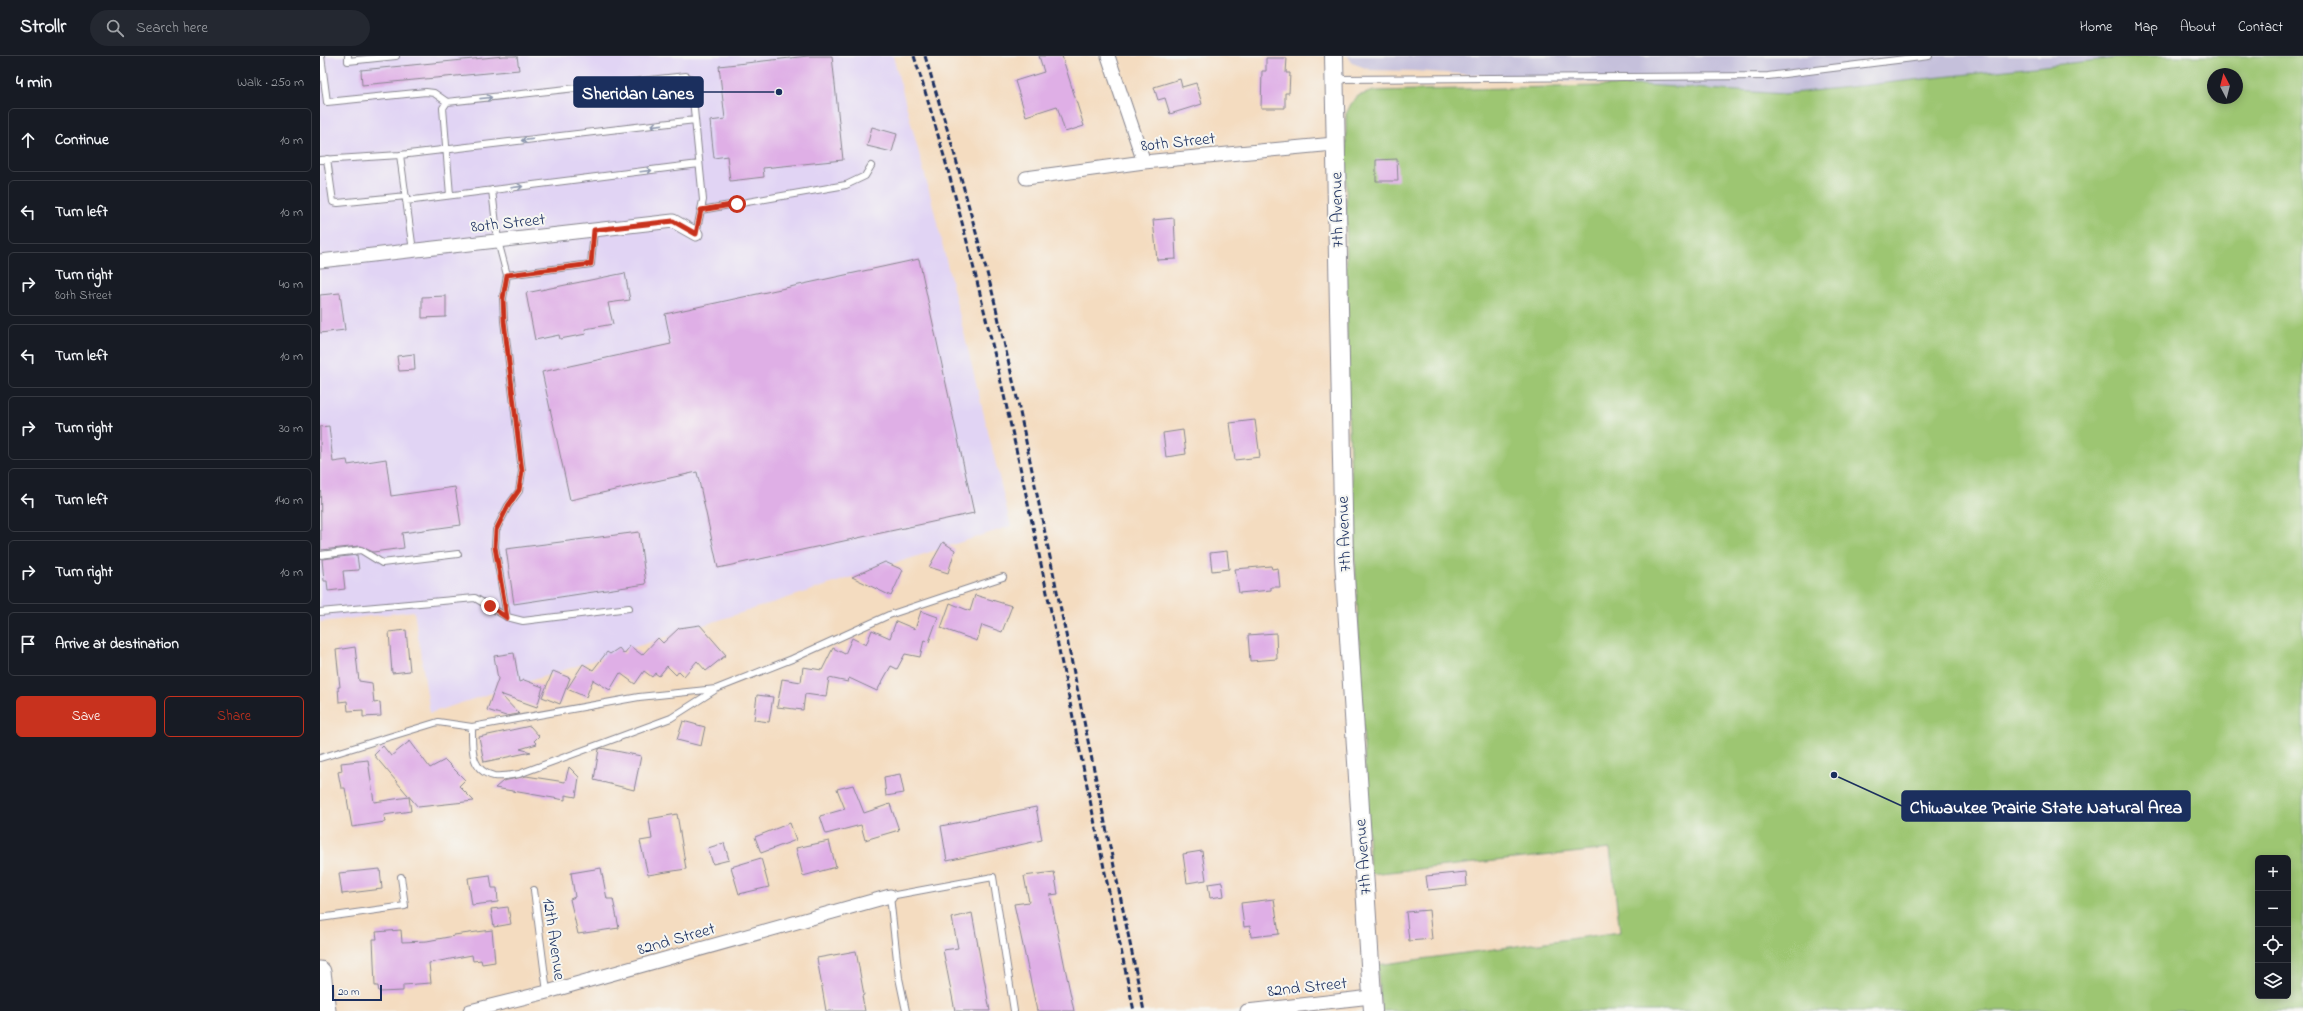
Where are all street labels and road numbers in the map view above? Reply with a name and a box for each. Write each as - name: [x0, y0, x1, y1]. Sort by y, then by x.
- street label: 80th Street: [1140, 126, 1217, 159]
- street label: 7th Avenue: [1324, 171, 1351, 248]
- street label: 80th Street: [470, 207, 547, 240]
- street label: 7th Avenue: [1331, 495, 1358, 572]
- street label: 7th Avenue: [1348, 818, 1379, 896]
- street label: 12th Avenue: [535, 897, 572, 982]
- street label: 82nd Street: [635, 916, 719, 962]
- street label: 82nd Street: [1266, 971, 1348, 1004]

